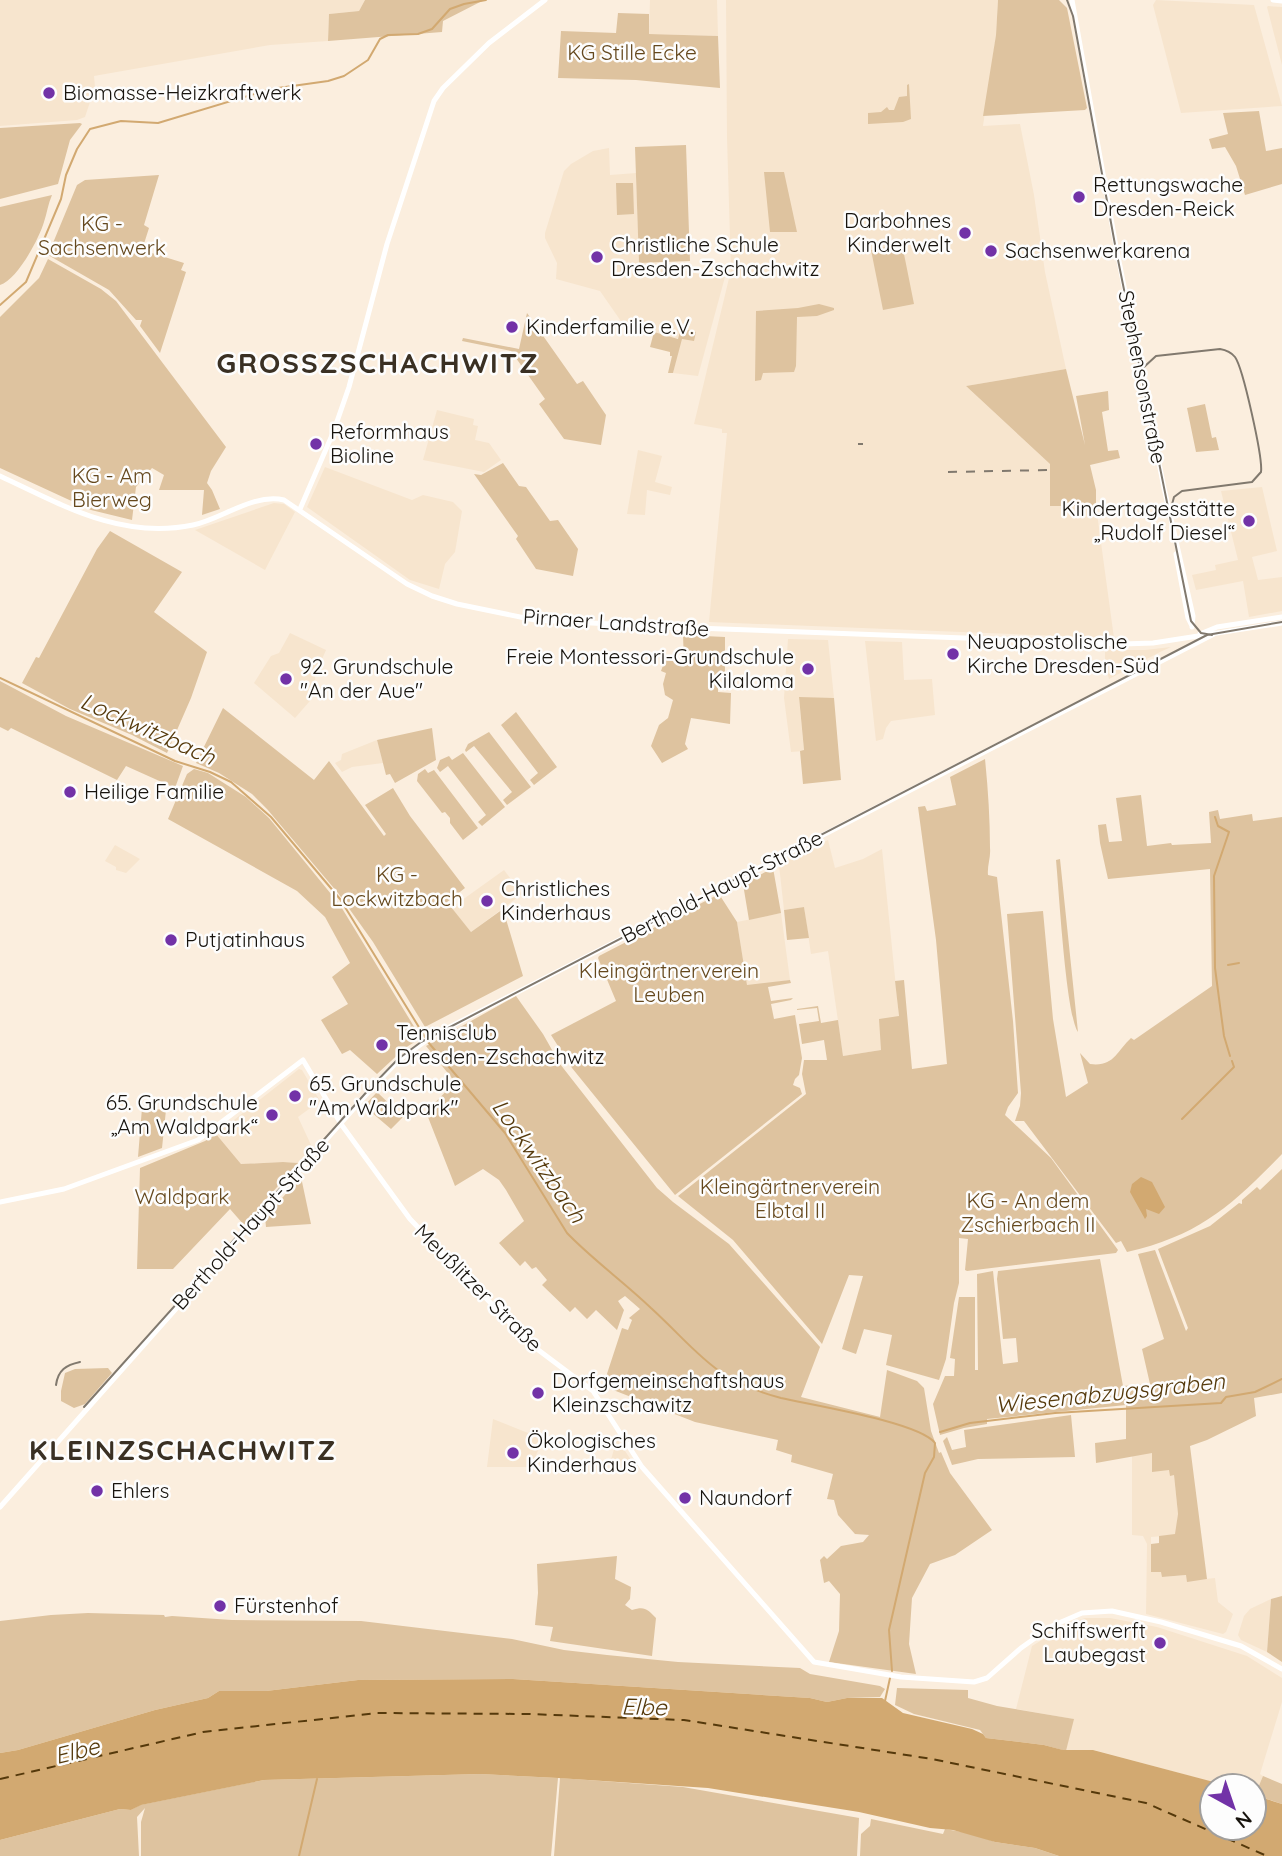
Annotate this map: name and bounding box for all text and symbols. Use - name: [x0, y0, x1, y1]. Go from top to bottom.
- park label: KG Stille Ecke: [567, 39, 697, 65]
- place label: Biomasse-Heizkraftwerk: [63, 79, 301, 105]
- marker: Biomasse-Heizkraftwerk: [41, 85, 57, 101]
- place label: Rettungswache Dresden-Reick: [1093, 171, 1243, 221]
- marker: Rettungswache Dresden-Reick: [1071, 189, 1087, 205]
- place label: Darbohnes Kinderwelt: [844, 207, 951, 257]
- park label: KG - Sachsenwerk: [38, 210, 166, 260]
- marker: Darbohnes Kinderwelt: [957, 225, 973, 241]
- place label: Christliche Schule Dresden-Zschachwitz: [611, 231, 820, 281]
- place label: Sachsenwerkarena: [1005, 237, 1190, 263]
- marker: Sachsenwerkarena: [983, 243, 999, 259]
- marker: Christliche Schule Dresden-Zschachwitz: [589, 249, 605, 265]
- street label: Stephensonstraße: [1113, 288, 1173, 466]
- place label: Kinderfamilie e.V.: [526, 313, 694, 339]
- marker: Kinderfamilie e.V.: [504, 319, 520, 335]
- district label: GROSSZSCHACHWITZ: [217, 345, 539, 380]
- place label: Reformhaus Bioline: [330, 418, 449, 468]
- marker: Reformhaus Bioline: [308, 436, 324, 452]
- park label: KG - Am Bierweg: [72, 462, 152, 512]
- place label: Kindertagesstätte „Rudolf Diesel“: [1062, 495, 1235, 545]
- marker: Kindertagesstätte „Rudolf Diesel“: [1241, 513, 1257, 529]
- street label: Pirnaer Landstraße: [522, 603, 710, 641]
- place label: Neuapostolische Kirche Dresden-Süd: [967, 628, 1160, 678]
- place label: Freie Montessori-Grundschule Kilaloma: [506, 643, 794, 693]
- marker: Neuapostolische Kirche Dresden-Süd: [945, 646, 961, 662]
- place label: 92. Grundschule "An der Aue": [300, 653, 453, 703]
- marker: Freie Montessori-Grundschule Kilaloma: [800, 661, 816, 677]
- marker: 92. Grundschule "An der Aue": [278, 671, 294, 687]
- water label: Lockwitzbach: [76, 686, 221, 772]
- place label: Heilige Familie: [84, 778, 224, 804]
- marker: Heilige Familie: [62, 784, 78, 800]
- street label: Berthold-Haupt-Straße: [616, 824, 827, 948]
- park label: KG - Lockwitzbach: [331, 861, 463, 911]
- place label: Christliches Kinderhaus: [501, 875, 611, 925]
- marker: Christliches Kinderhaus: [479, 893, 495, 909]
- place label: Putjatinhaus: [185, 926, 305, 952]
- marker: Putjatinhaus: [163, 932, 179, 948]
- park label: Kleingärtnerverein Leuben: [579, 957, 759, 1007]
- place label: Tennisclub Dresden-Zschachwitz: [396, 1019, 605, 1069]
- marker: Tennisclub Dresden-Zschachwitz: [374, 1037, 390, 1053]
- place label: 65. Grundschule "Am Waldpark": [309, 1070, 461, 1120]
- marker: 65. Grundschule "Am Waldpark": [287, 1088, 303, 1104]
- place label: 65. Grundschule „Am Waldpark“: [106, 1089, 258, 1139]
- water label: Lockwitzbach: [486, 1093, 593, 1229]
- marker: 65. Grundschule „Am Waldpark“: [264, 1107, 280, 1123]
- street label: Berthold-Haupt-Straße: [166, 1132, 334, 1315]
- park label: Kleingärtnerverein Elbtal II: [700, 1173, 880, 1223]
- park label: Waldpark: [135, 1183, 229, 1209]
- park label: KG - An dem Zschierbach II: [960, 1187, 1096, 1237]
- street label: Meußlitzer Straße: [409, 1218, 548, 1357]
- water label: Wiesenabzugsgraben: [994, 1366, 1227, 1419]
- place label: Dorfgemeinschaftshaus Kleinzschawitz: [552, 1367, 784, 1417]
- marker: Dorfgemeinschaftshaus Kleinzschawitz: [530, 1385, 546, 1401]
- place label: Ökologisches Kinderhaus: [527, 1427, 656, 1477]
- district label: KLEINZSCHACHWITZ: [29, 1432, 337, 1467]
- marker: Ökologisches Kinderhaus: [505, 1445, 521, 1461]
- place label: Ehlers: [111, 1477, 169, 1503]
- marker: Ehlers: [89, 1483, 105, 1499]
- place label: Naundorf: [699, 1484, 792, 1510]
- marker: Naundorf: [677, 1490, 693, 1506]
- place label: Fürstenhof: [234, 1592, 339, 1618]
- marker: Fürstenhof: [212, 1598, 228, 1614]
- place label: Schiffswerft Laubegast: [1031, 1617, 1146, 1667]
- marker: Schiffswerft Laubegast: [1152, 1635, 1168, 1651]
- water label: Elbe: [621, 1692, 668, 1721]
- water label: Elbe: [51, 1731, 103, 1770]
- north arrow: [1198, 1772, 1268, 1842]
- text: N: [1231, 1806, 1257, 1834]

